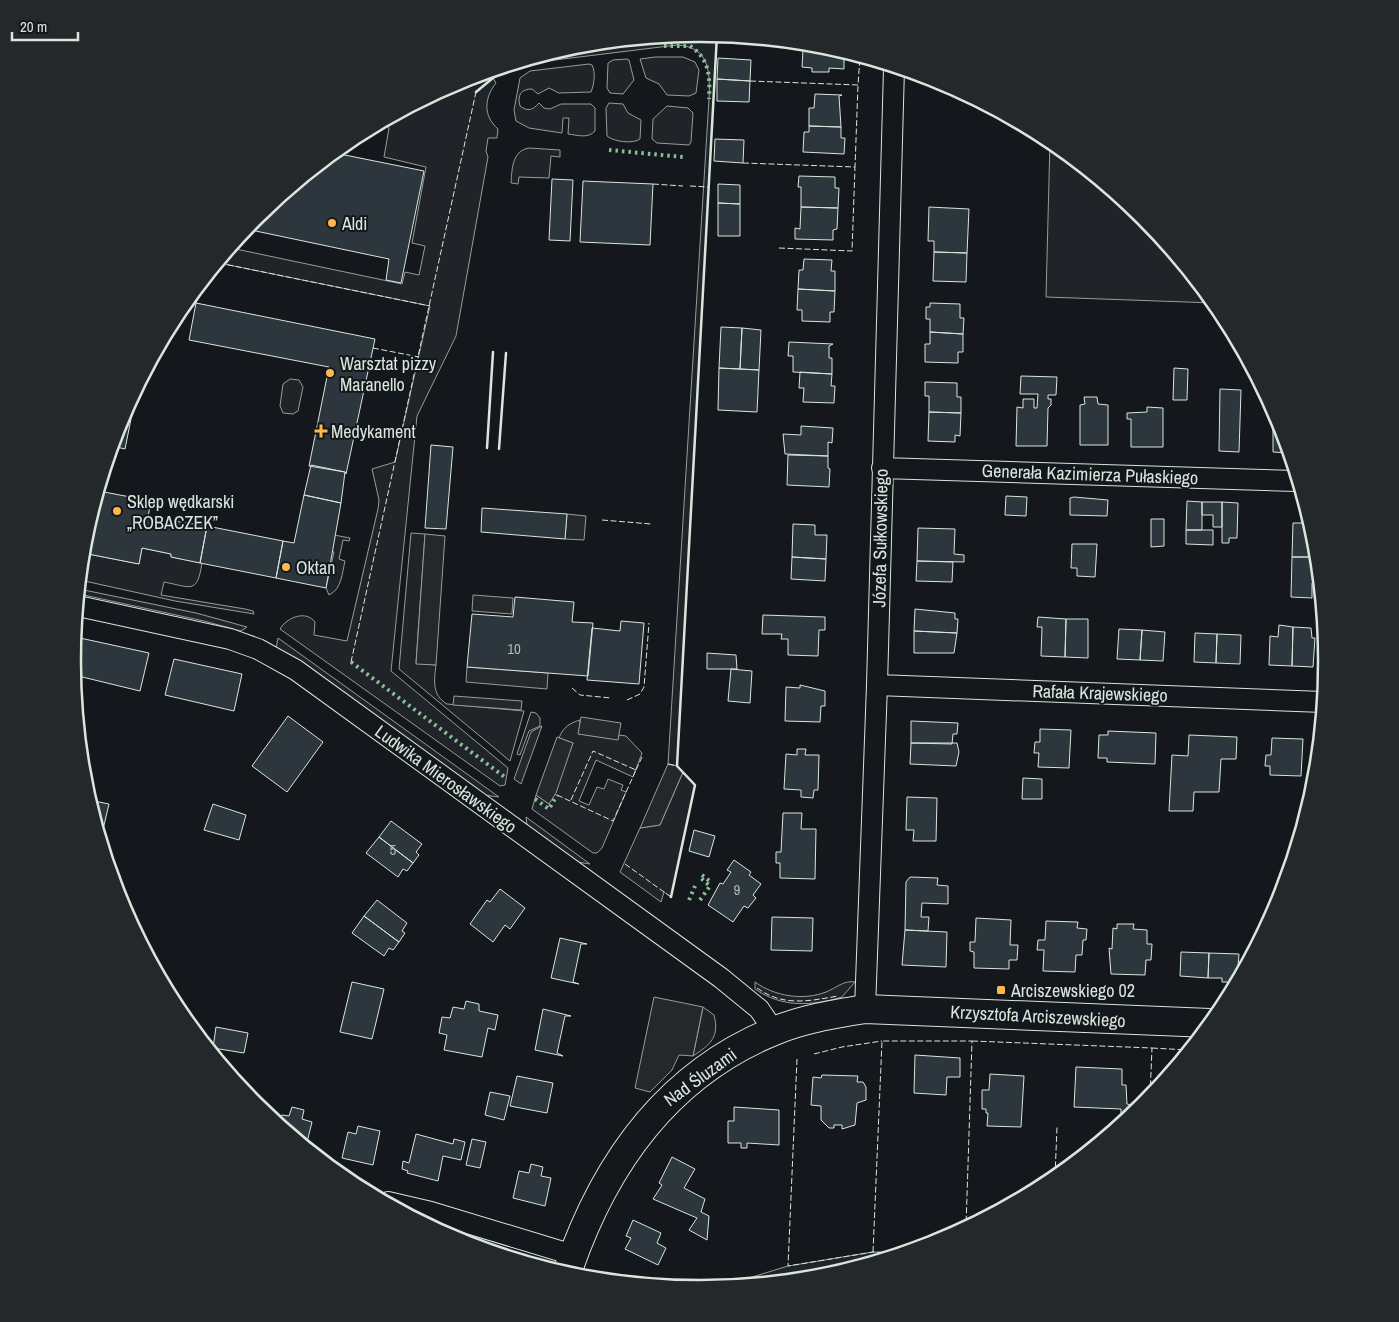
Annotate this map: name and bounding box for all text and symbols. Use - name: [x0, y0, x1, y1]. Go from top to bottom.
- scale bar: [12, 10, 79, 42]
- text: 20 m: [20, 16, 47, 37]
- place label: Aldi: [341, 211, 367, 236]
- marker: Aldi: [326, 217, 338, 229]
- place label: Warsztat pizzy Maranello: [340, 351, 437, 397]
- marker: Warsztat pizzy Maranello: [324, 367, 336, 379]
- place label: Medykament: [331, 419, 416, 444]
- marker: Medykament: [315, 425, 327, 437]
- street label: Generała Kazimierza Pułaskiego: [981, 458, 1199, 490]
- street label: Józefa Sułkowskiego: [866, 468, 894, 608]
- place label: Sklep wędkarski „ROBACZEK”: [127, 489, 234, 535]
- marker: Sklep wędkarski „ROBACZEK”: [111, 505, 123, 517]
- place label: Oktan: [296, 555, 335, 580]
- marker: Oktan: [280, 561, 292, 573]
- house number: 10: [507, 638, 521, 659]
- street label: Rafała Krajewskiego: [1032, 678, 1168, 708]
- street label: Ludwika Mierosławskiego: [370, 719, 522, 839]
- house number: 5: [390, 839, 397, 860]
- house number: 9: [734, 879, 741, 900]
- place label: Arciszewskiego 02: [1010, 978, 1135, 1003]
- marker: Arciszewskiego 02: [995, 984, 1007, 996]
- street label: Krzysztofa Arciszewskiego: [950, 999, 1126, 1033]
- street label: Nad Śluzami: [658, 1042, 742, 1112]

